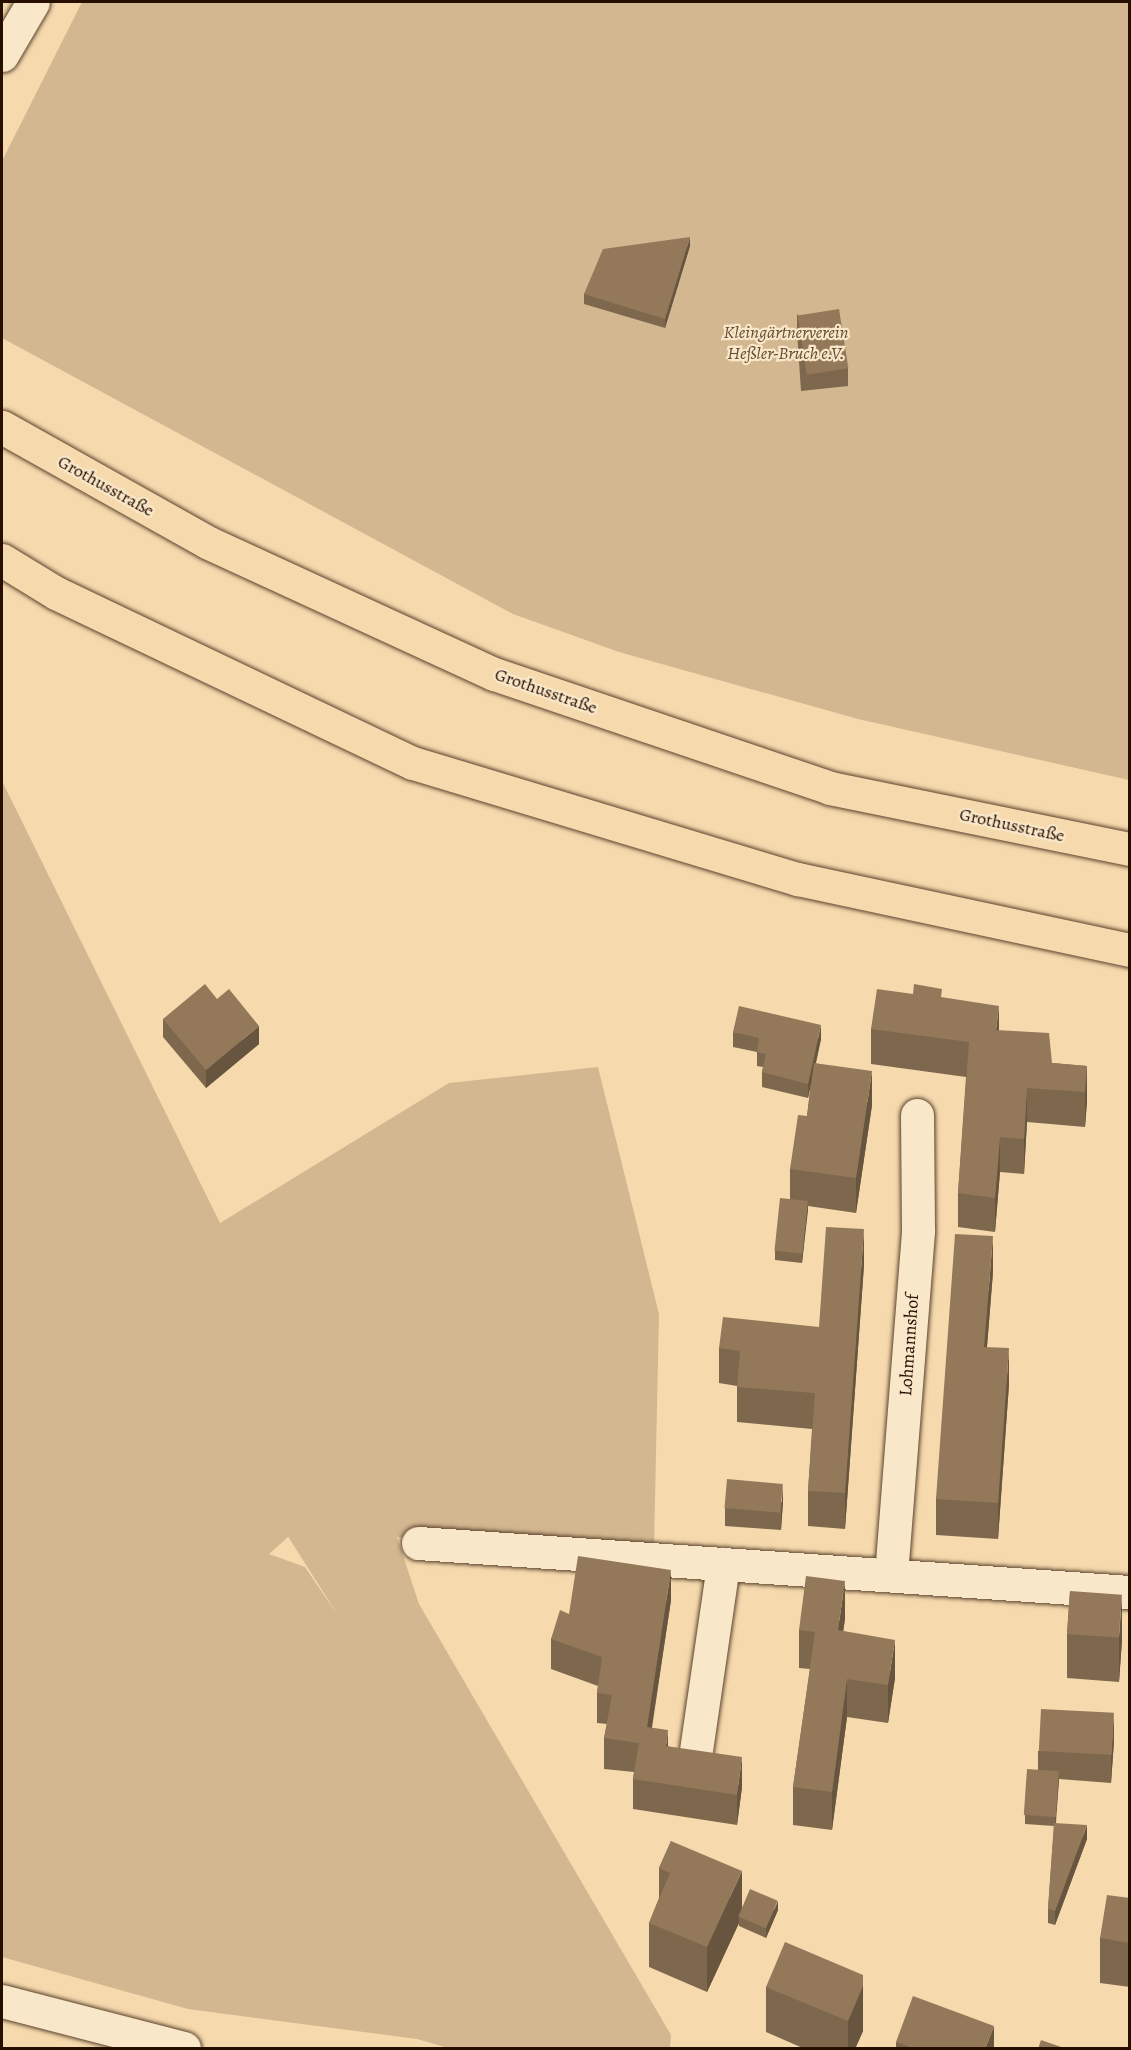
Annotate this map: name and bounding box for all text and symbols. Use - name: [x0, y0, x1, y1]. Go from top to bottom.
- park label: Kleingärtnerverein Heßler-Bruch e.V.: [724, 322, 848, 364]
- street label: Grothusstraße: [54, 451, 158, 521]
- street label: Grothusstraße: [492, 663, 600, 719]
- street label: Grothusstraße: [958, 803, 1066, 847]
- street label: Lohmannshof: [895, 1293, 923, 1397]

